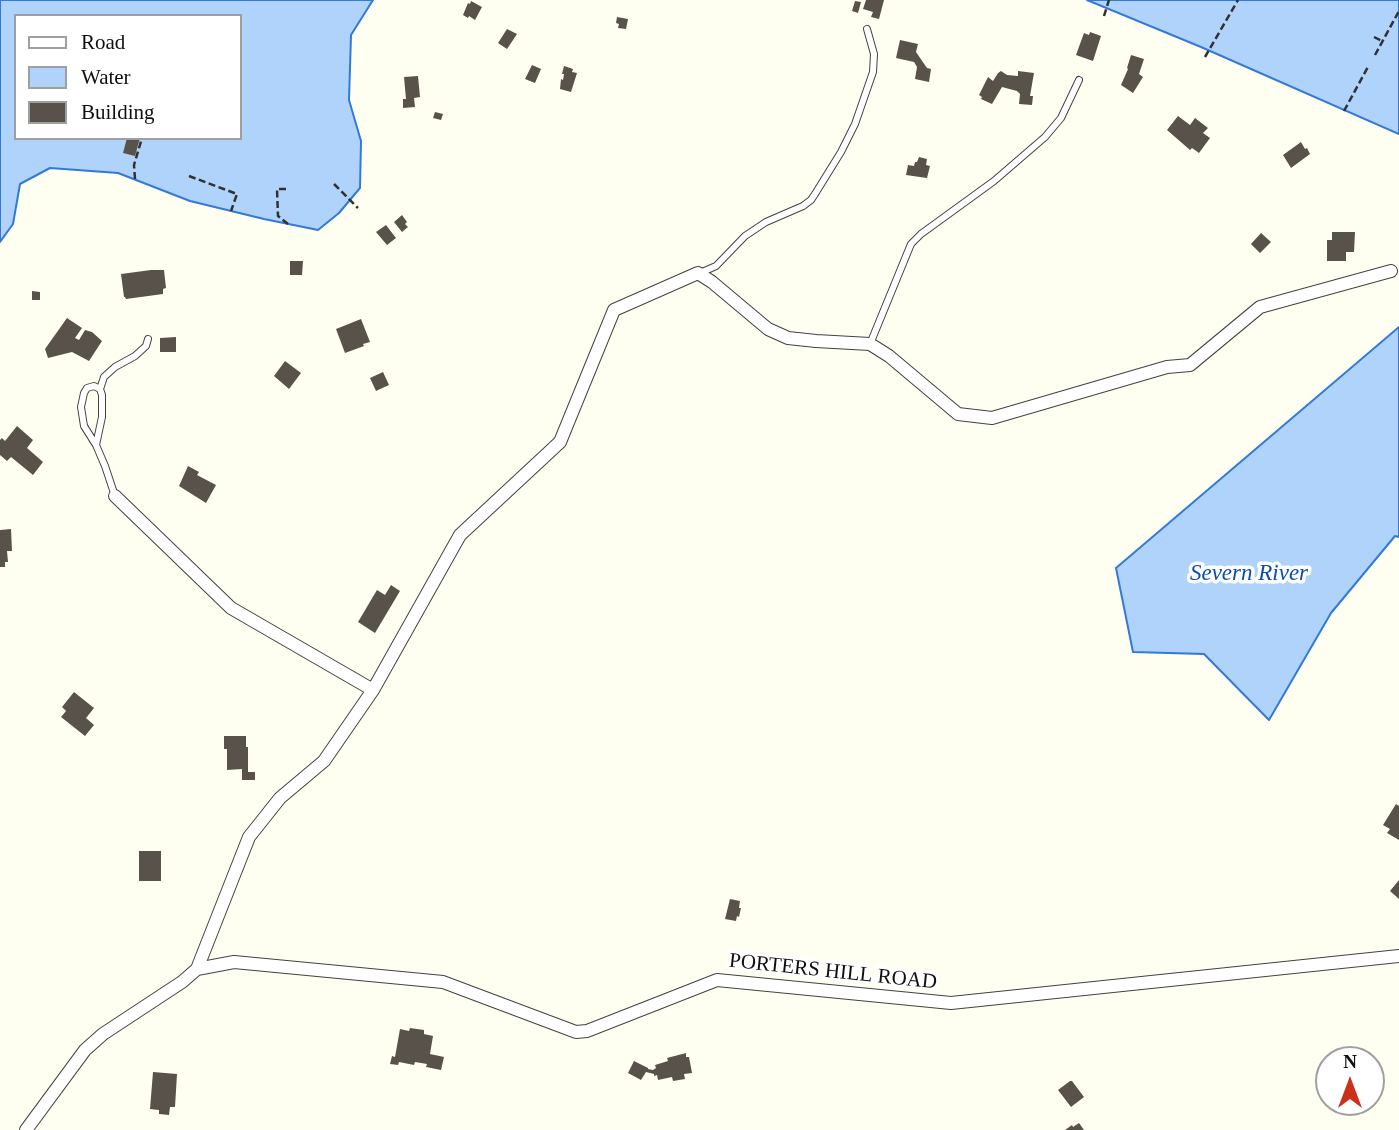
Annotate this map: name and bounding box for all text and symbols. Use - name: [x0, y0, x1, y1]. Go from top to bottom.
- legend: [14, 14, 242, 140]
- text: Road: [81, 30, 125, 54]
- text: Water: [81, 65, 131, 89]
- text: Building: [81, 100, 155, 124]
- water label: Severn River: [1190, 560, 1308, 588]
- street label: PORTERS HILL ROAD: [728, 949, 938, 995]
- north arrow: [1315, 1046, 1385, 1116]
- text: N: [1343, 1051, 1357, 1072]

